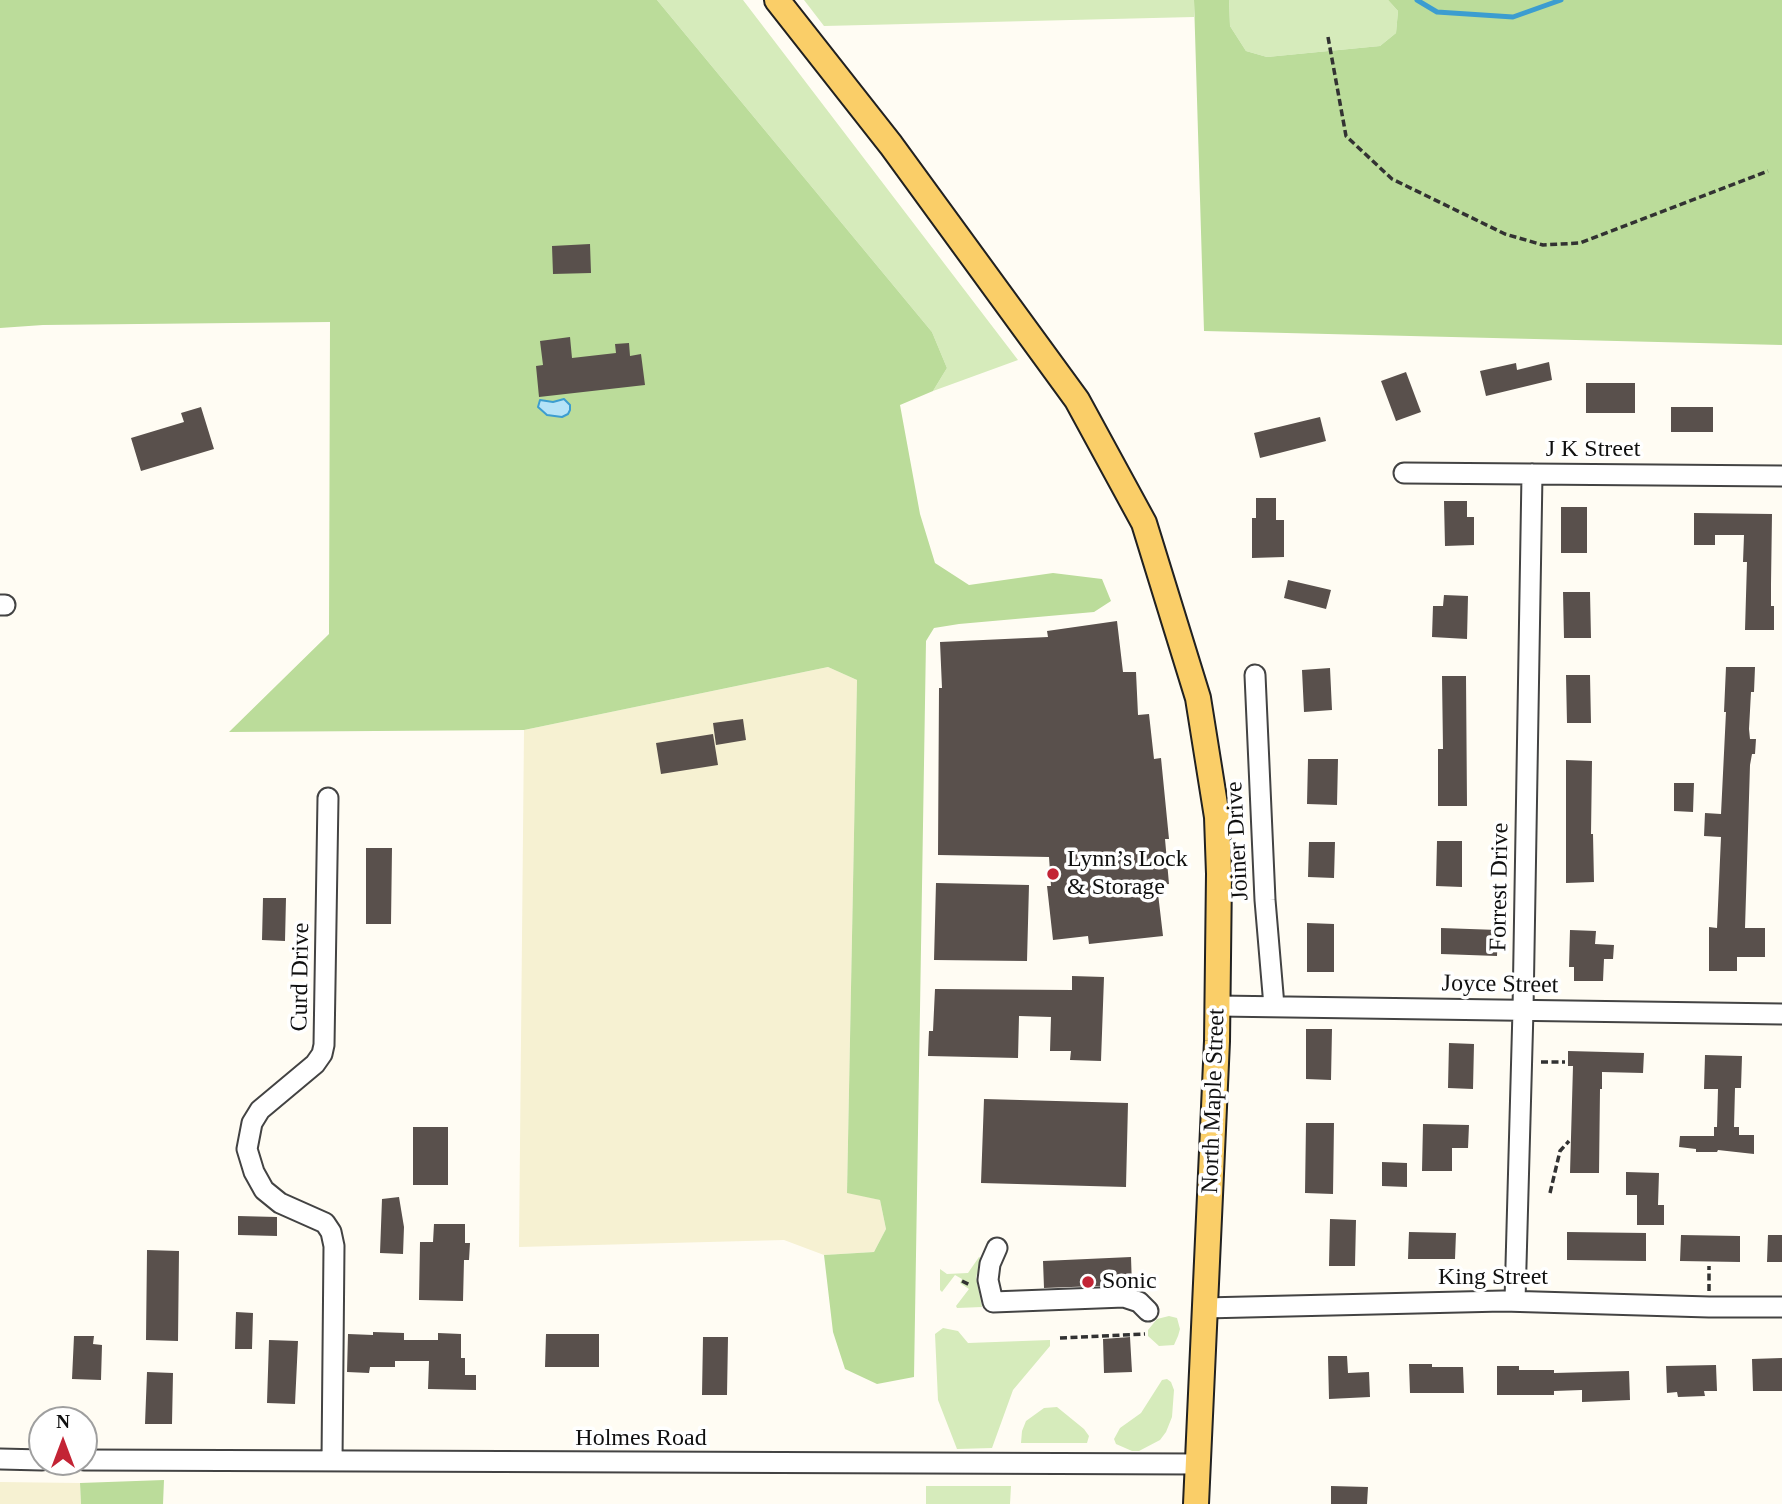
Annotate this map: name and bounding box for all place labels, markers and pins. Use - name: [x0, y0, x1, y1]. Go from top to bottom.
- place label: Lynn’s Lock & Storage: [1067, 846, 1188, 902]
- marker: Lynn’s Lock & Storage: [1045, 866, 1061, 882]
- place label: Sonic: [1102, 1268, 1157, 1296]
- marker: Sonic: [1080, 1274, 1096, 1290]

